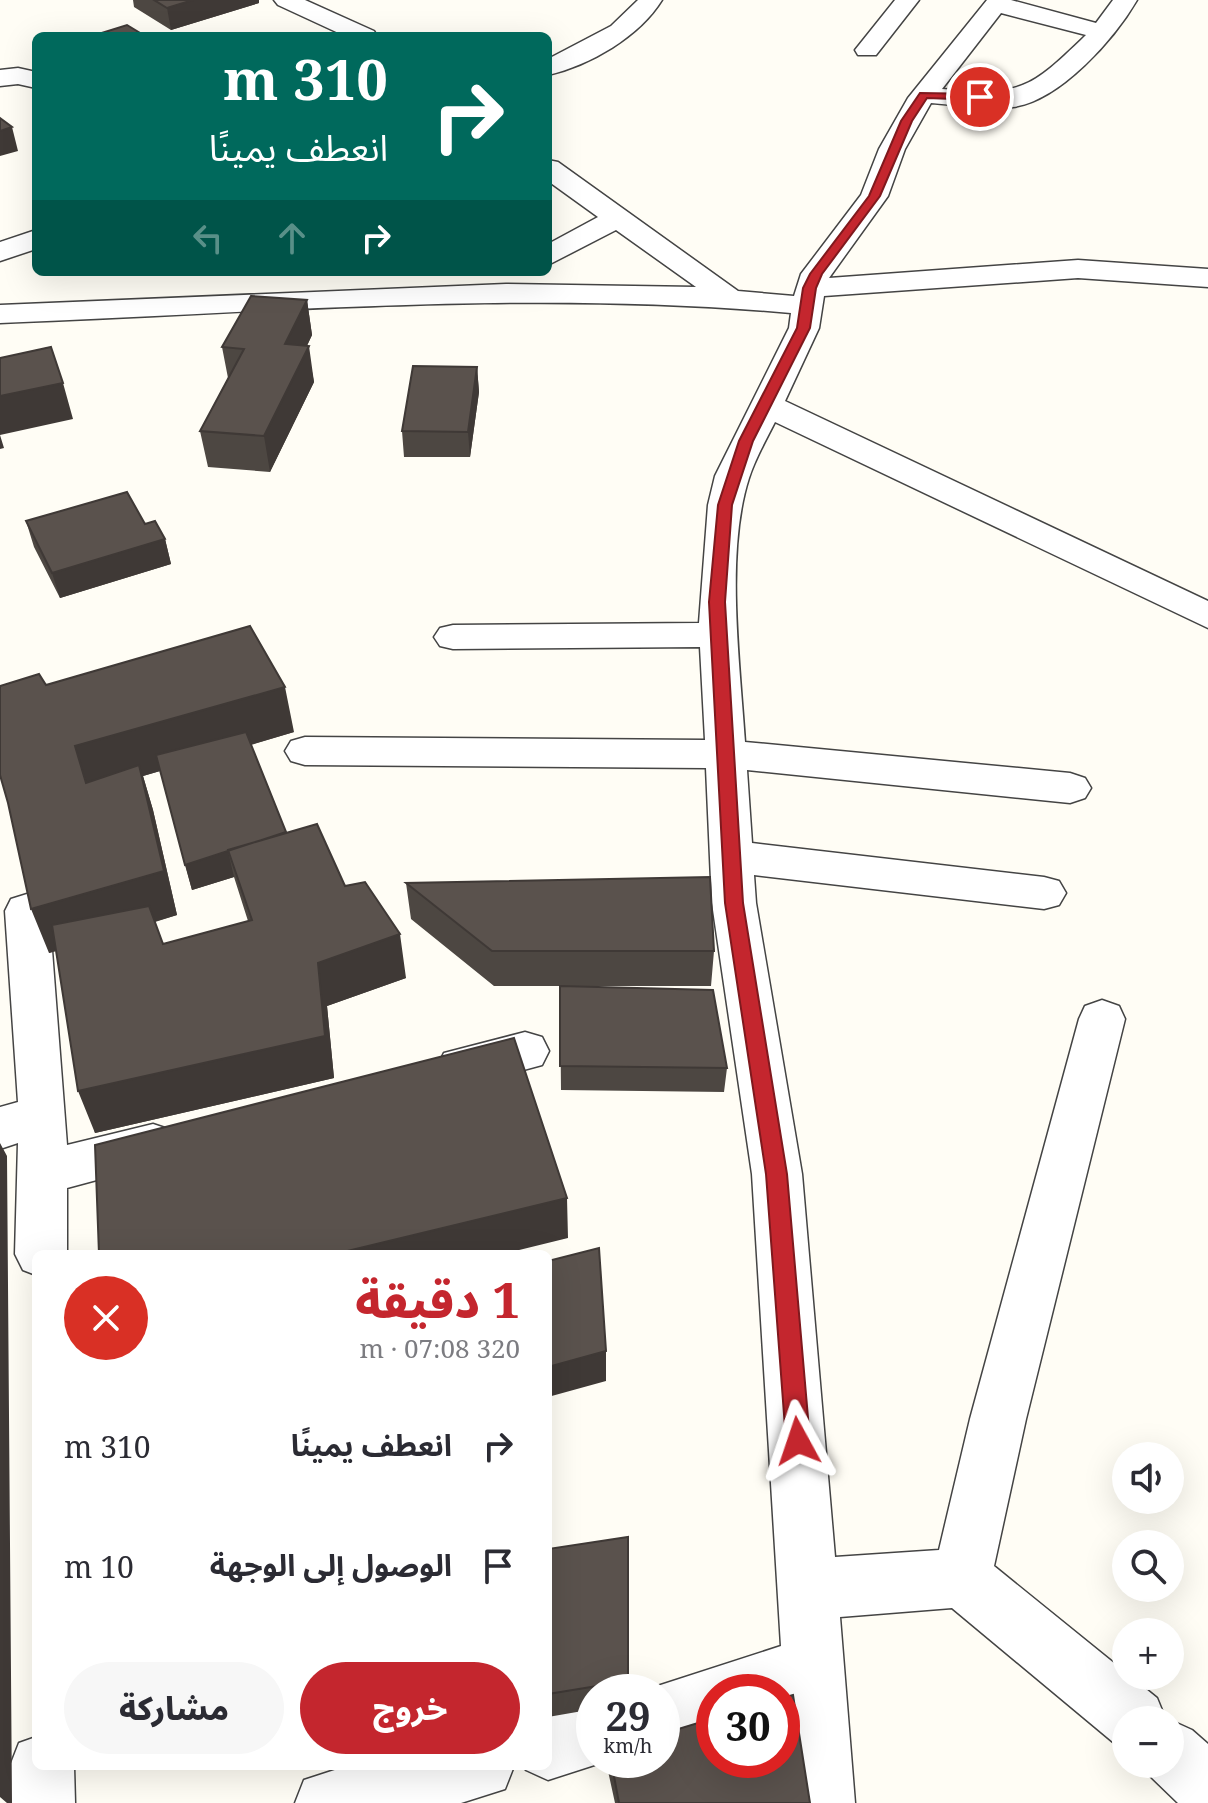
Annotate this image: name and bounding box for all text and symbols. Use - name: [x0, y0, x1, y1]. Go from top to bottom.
- text: 310 m: [223, 40, 388, 116]
- pin: [946, 63, 1014, 131]
- icon: right: [416, 64, 520, 168]
- icon: arrive: [958, 75, 1002, 119]
- text: انعطف يمينًا: [209, 123, 388, 172]
- icon: left: [186, 216, 230, 260]
- icon: ahead: [270, 216, 314, 260]
- icon: right: [354, 216, 398, 260]
- text: 1 دقيقة: [355, 1267, 520, 1332]
- button: close: [64, 1276, 148, 1360]
- text: 320 m · 07:08: [359, 1330, 520, 1366]
- position arrow: [756, 1399, 840, 1483]
- text: انعطف يمينًا: [291, 1424, 452, 1465]
- icon: right: [476, 1424, 520, 1468]
- text: 310 m: [64, 1426, 150, 1467]
- map controls: [1112, 1442, 1184, 1778]
- button: sound: [1112, 1442, 1184, 1514]
- button: search: [1112, 1530, 1184, 1602]
- text: الوصول إلى الوجهة: [210, 1544, 452, 1585]
- icon: arrive: [476, 1544, 520, 1588]
- text: 10 m: [64, 1546, 134, 1587]
- button: +: [1112, 1618, 1184, 1690]
- button: مشاركة: [64, 1662, 284, 1754]
- button: خروج: [300, 1662, 520, 1754]
- speed limit sign: 30: [696, 1674, 800, 1778]
- text: 29: [605, 1688, 651, 1743]
- button: −: [1112, 1706, 1184, 1778]
- text: km/h: [603, 1732, 653, 1759]

